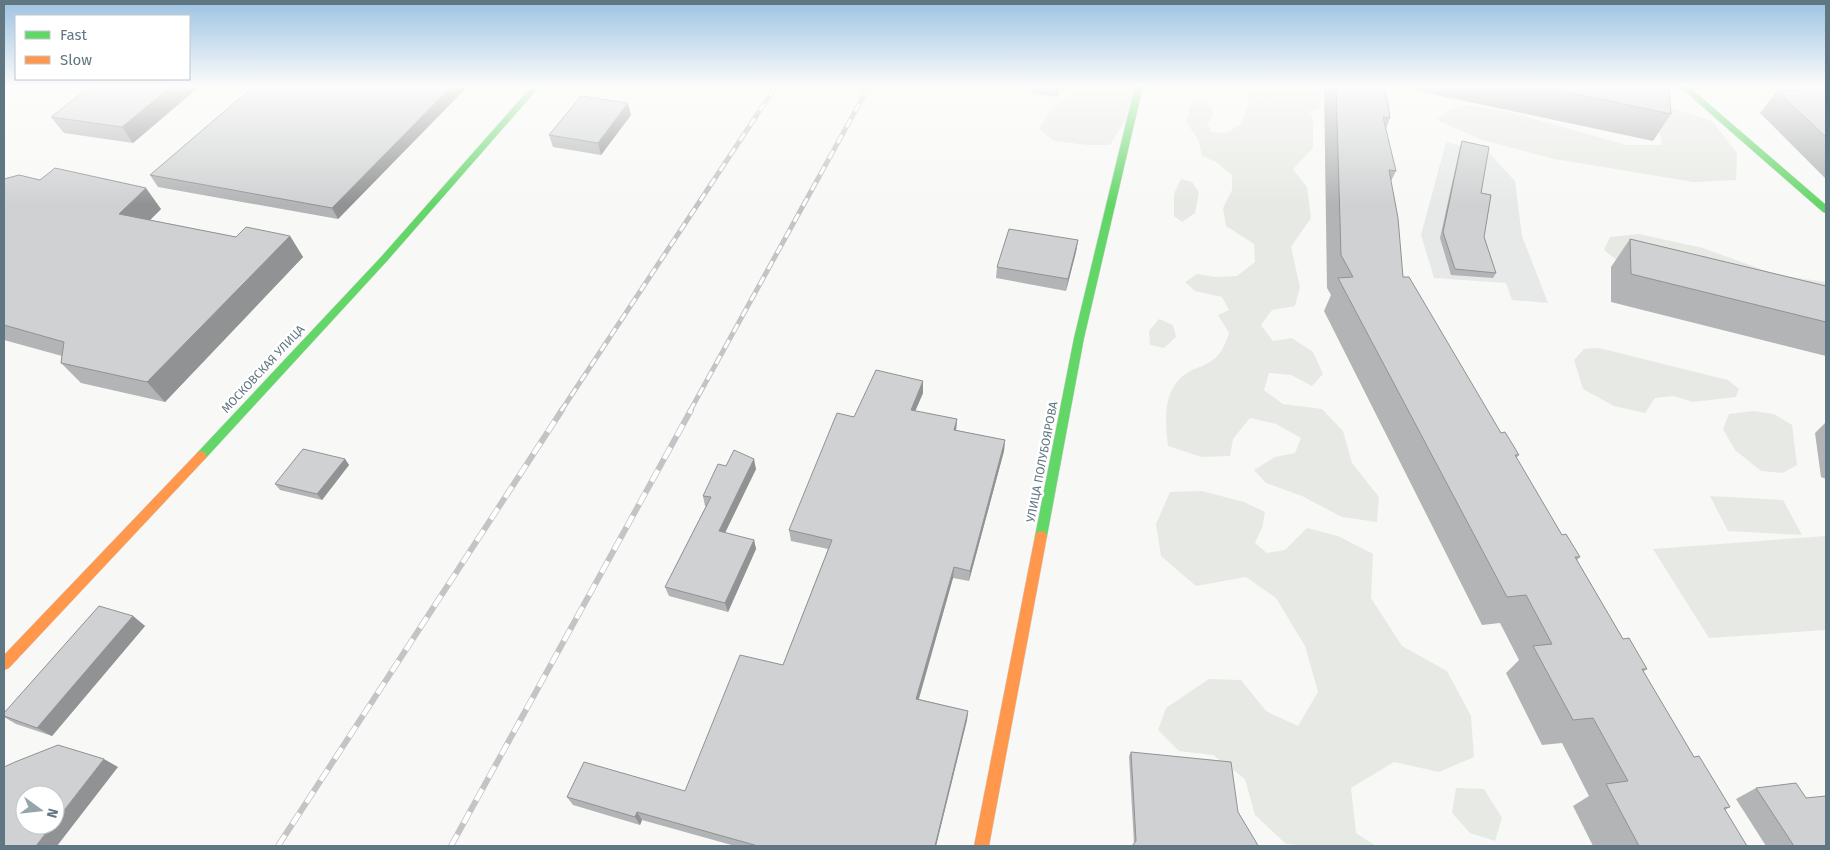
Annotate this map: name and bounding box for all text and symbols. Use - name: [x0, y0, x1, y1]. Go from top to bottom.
- legend: [15, 15, 190, 80]
- text: Fast: [60, 26, 87, 44]
- text: Slow: [60, 51, 92, 69]
- street label: МОСКОВСКАЯ УЛИЦА: [219, 322, 307, 416]
- street label: УЛИЦА ПОЛУБОЯРОВА: [1023, 400, 1061, 524]
- north arrow: [15, 785, 65, 835]
- text: N: [43, 807, 61, 820]

